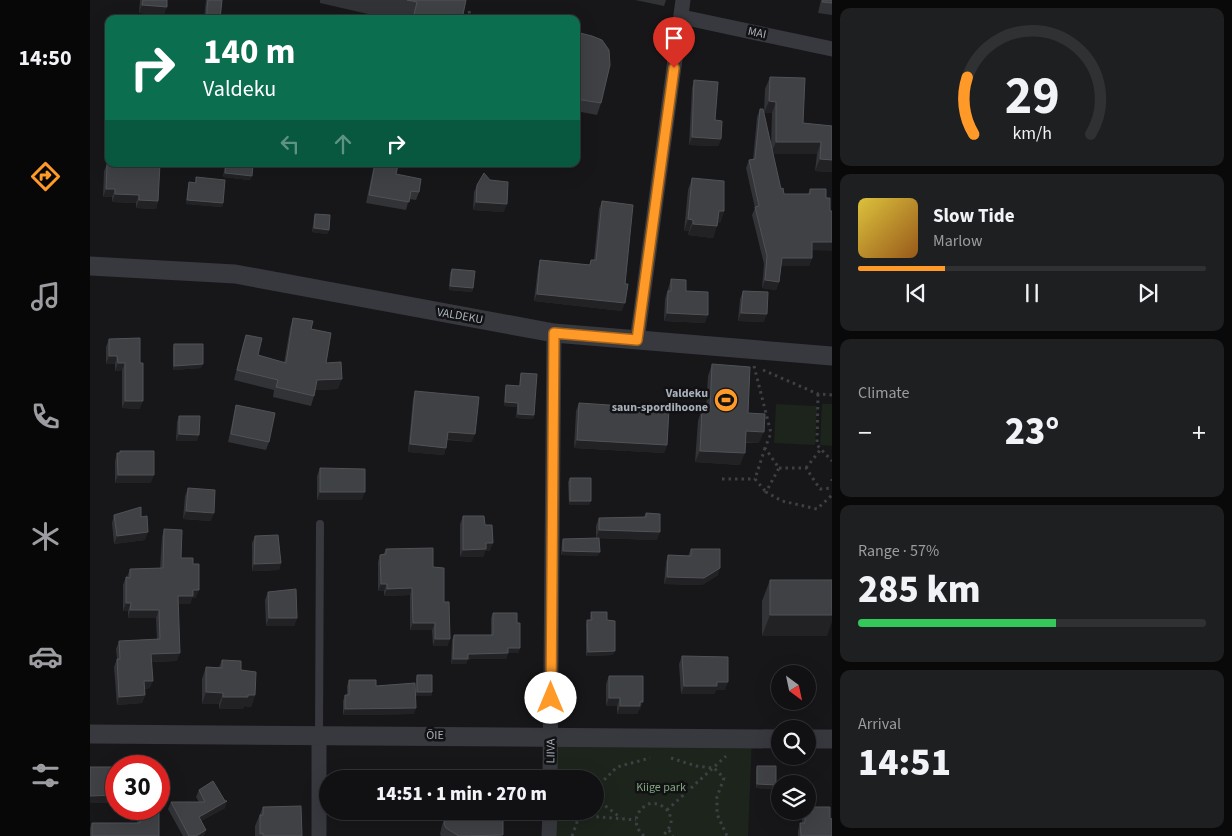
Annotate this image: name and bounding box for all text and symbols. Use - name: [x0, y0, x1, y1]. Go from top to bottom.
- pin: [653, 17, 695, 68]
- street label: MAI: [746, 23, 768, 43]
- icon: arrive: [660, 24, 688, 52]
- text: 140 m: [203, 27, 295, 77]
- icon: right: [120, 35, 185, 100]
- text: 14:50: [18, 42, 72, 74]
- text: 29: [1005, 60, 1059, 134]
- text: Valdeku: [203, 73, 276, 105]
- text: km/h: [1012, 121, 1052, 146]
- icon: left: [276, 130, 304, 158]
- icon: ahead: [329, 130, 357, 158]
- icon: right: [382, 130, 410, 158]
- icon: directions: [28, 159, 63, 194]
- text: Slow Tide: [933, 203, 1014, 230]
- text: Marlow: [933, 230, 982, 252]
- icon: music: [28, 279, 63, 314]
- icon: previous: [902, 279, 930, 307]
- icon: pause: [1018, 279, 1046, 307]
- icon: next: [1134, 279, 1162, 307]
- street label: VALDEKU: [436, 304, 484, 328]
- text: Climate: [858, 382, 909, 404]
- place label: Valdeku saun-spordihoone: [612, 385, 708, 416]
- sports icon: Valdeku saun-spordihoone: [713, 387, 739, 413]
- icon: phone: [28, 399, 63, 434]
- text: 23°: [1005, 405, 1059, 459]
- text: −: [858, 413, 872, 453]
- text: +: [1192, 413, 1206, 453]
- icon: climate: [28, 519, 63, 554]
- text: Range · 57%: [858, 540, 939, 562]
- text: 285 km: [858, 563, 980, 617]
- icon: car: [28, 639, 63, 674]
- north arrow: [771, 665, 816, 710]
- map controls: [771, 665, 816, 820]
- position arrow: [524, 671, 576, 723]
- text: Arrival: [858, 713, 901, 735]
- button: search: [771, 720, 816, 765]
- street label: ÕIE: [426, 727, 444, 744]
- text: 14:51: [858, 736, 951, 790]
- street label: LIIVA: [542, 738, 560, 763]
- speed limit sign: 30: [105, 755, 170, 820]
- icon: filters: [28, 758, 63, 793]
- button: layers: [771, 775, 816, 820]
- park label: Kiige park: [636, 779, 686, 796]
- text: 14:51 · 1 min · 270 m: [376, 781, 547, 808]

